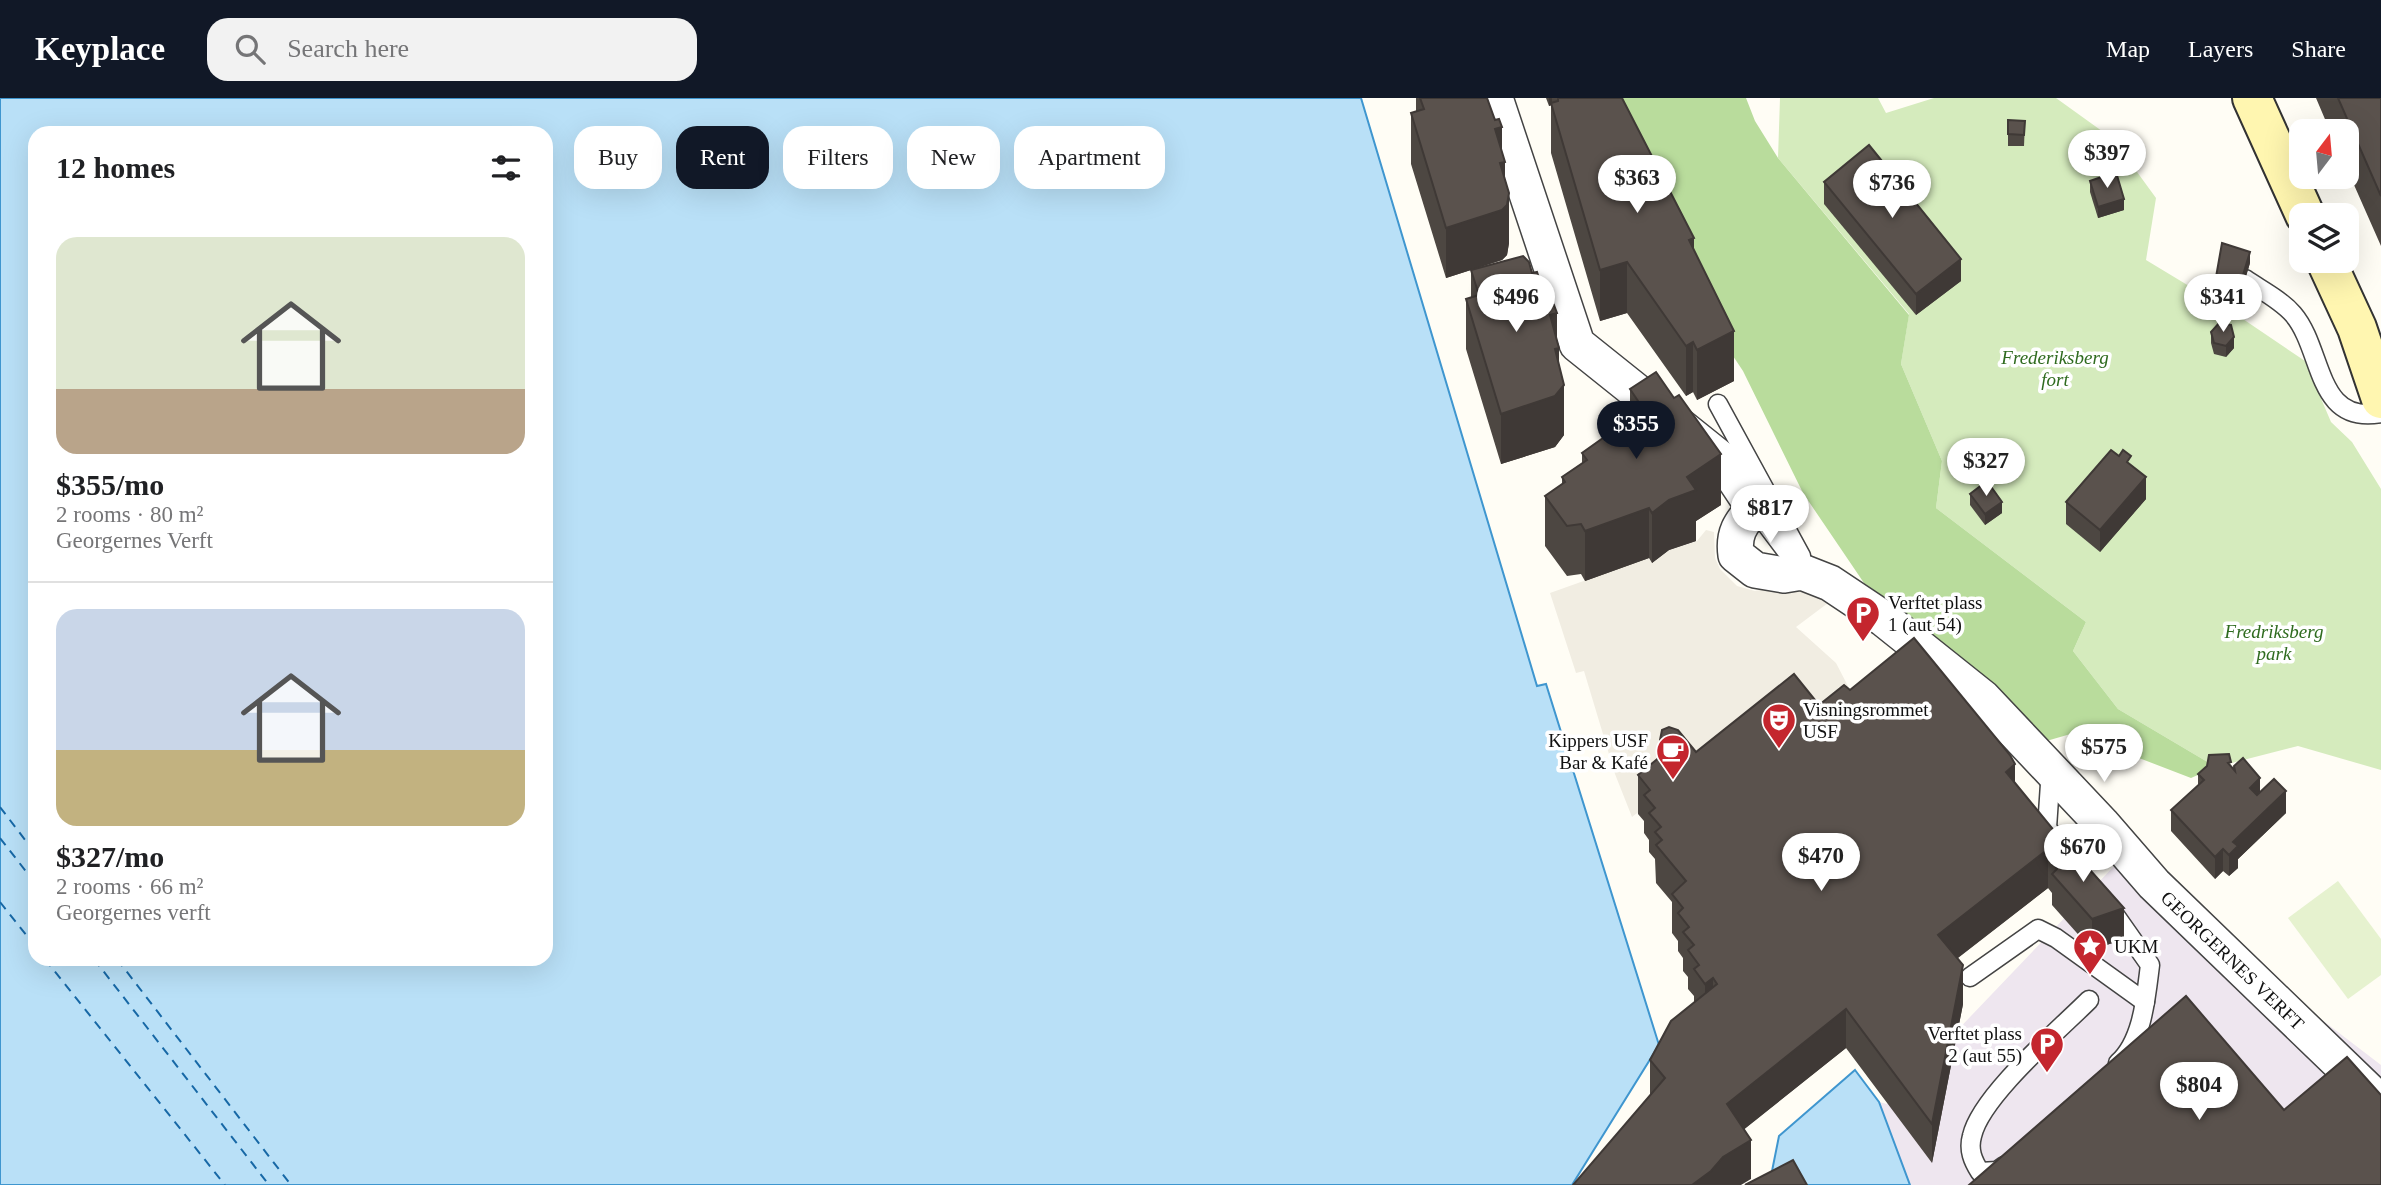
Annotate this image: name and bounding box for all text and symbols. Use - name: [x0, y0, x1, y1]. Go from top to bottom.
- search box: [207, 18, 697, 81]
- icon: search: [231, 30, 269, 68]
- text: Keyplace: [35, 31, 165, 67]
- text: Search here: [287, 34, 409, 63]
- text: Map: [2106, 36, 2150, 62]
- text: Layers: [2188, 36, 2253, 62]
- text: Share: [2291, 36, 2346, 62]
- north arrow: [2289, 119, 2359, 189]
- map controls: [2289, 119, 2359, 273]
- chip: Buy: [574, 126, 662, 189]
- chip: Rent: [676, 126, 769, 189]
- chip: Filters: [783, 126, 893, 189]
- chip: New: [907, 126, 1000, 189]
- chip: Apartment: [1014, 126, 1165, 189]
- pin: $397: [2066, 130, 2148, 190]
- text: $397: [2084, 140, 2130, 165]
- icon: filters: [487, 149, 525, 187]
- text: 12 homes: [56, 151, 175, 184]
- pin: $363: [1596, 156, 1678, 215]
- pin: $736: [1851, 160, 1933, 220]
- text: $363: [1614, 165, 1660, 190]
- text: $736: [1869, 170, 1915, 195]
- button: layers: [2289, 203, 2359, 273]
- pin: $496: [1475, 274, 1557, 334]
- pin: $341: [2182, 274, 2264, 334]
- icon: home: [228, 283, 354, 409]
- text: $496: [1493, 284, 1539, 309]
- text: $341: [2200, 284, 2246, 309]
- park label: Frederiksberg fort: [2000, 347, 2109, 390]
- pin: $355: [1595, 402, 1677, 461]
- text: $355: [1613, 411, 1659, 436]
- pin: $327: [1945, 438, 2027, 498]
- text: $327: [1963, 448, 2009, 473]
- text: $355/mo: [56, 468, 164, 501]
- pin: $817: [1729, 486, 1811, 545]
- text: $817: [1747, 495, 1793, 520]
- text: 2 rooms · 80 m²: [56, 502, 203, 527]
- text: Georgernes Verft: [56, 528, 213, 553]
- place label: Verftet plass 1 (aut 54): [1888, 592, 1982, 636]
- parking icon: Verftet plass 1 (aut 54): [1844, 594, 1882, 643]
- park label: Fredriksberg park: [2224, 621, 2323, 664]
- icon: home: [228, 655, 354, 781]
- place label: Visningsrommet USF: [1803, 699, 1929, 742]
- theatre icon: Visningsrommet USF: [1760, 701, 1798, 750]
- pin: $575: [2063, 724, 2145, 784]
- place label: Kippers USF Bar & Kafé: [1548, 730, 1648, 773]
- cafe icon: Kippers USF Bar & Kafé: [1654, 732, 1692, 781]
- text: $575: [2081, 734, 2127, 759]
- pin: $670: [2042, 824, 2124, 884]
- pin: $470: [1780, 834, 1862, 893]
- text: $670: [2060, 834, 2106, 859]
- text: $327/mo: [56, 840, 164, 873]
- text: $470: [1798, 843, 1844, 868]
- text: 2 rooms · 66 m²: [56, 874, 203, 899]
- street label: GEORGERNES VERFT: [2157, 886, 2309, 1034]
- text: Georgernes verft: [56, 900, 211, 925]
- place icon: UKM: [2071, 927, 2109, 976]
- place label: UKM: [2114, 936, 2158, 957]
- place label: Verftet plass 2 (aut 55): [1928, 1023, 2022, 1067]
- parking icon: Verftet plass 2 (aut 55): [2028, 1025, 2066, 1074]
- pin: $804: [2158, 1062, 2240, 1122]
- text: $804: [2176, 1072, 2222, 1097]

